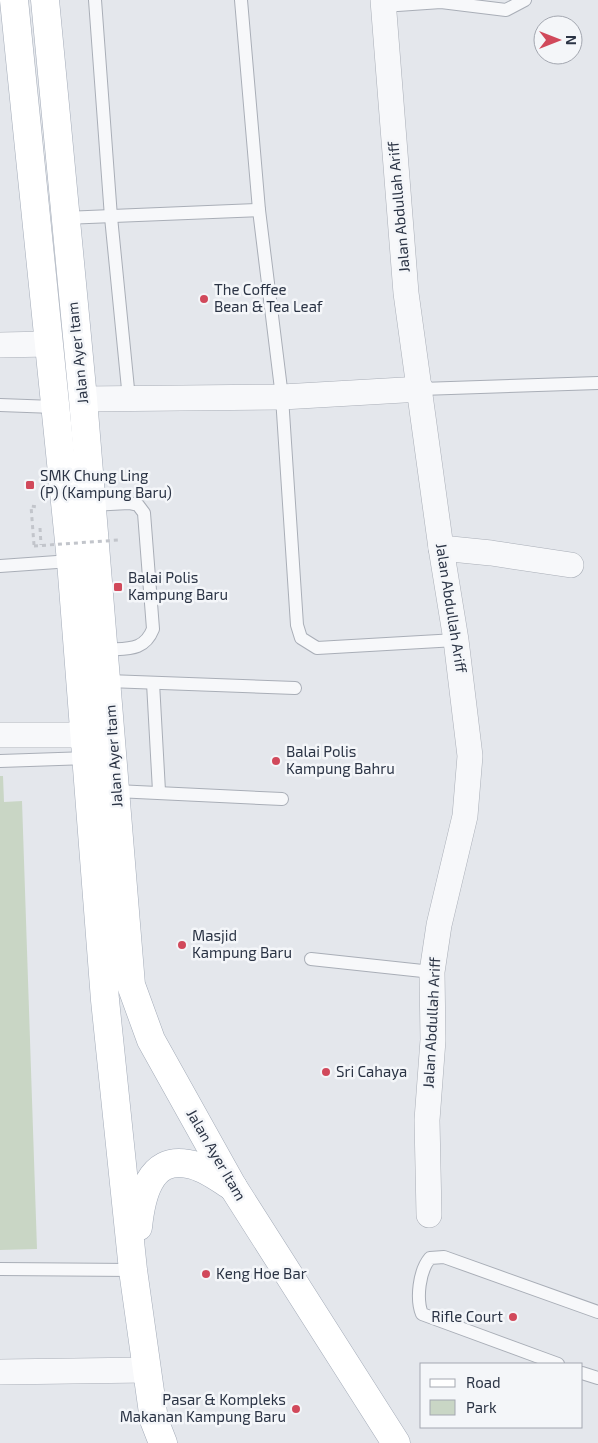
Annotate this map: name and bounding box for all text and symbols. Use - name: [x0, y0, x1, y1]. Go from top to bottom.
- north arrow: [533, 15, 583, 65]
- text: N: [563, 35, 580, 45]
- street label: Jalan Abdullah Ariff: [383, 141, 413, 273]
- place label: The Coffee Bean & Tea Leaf: [214, 280, 323, 315]
- marker: The Coffee Bean & Tea Leaf: [198, 293, 210, 305]
- street label: Jalan Ayer Itam: [63, 301, 91, 405]
- place label: SMK Chung Ling (P) (Kampung Baru): [40, 466, 172, 501]
- marker: SMK Chung Ling (P) (Kampung Baru): [24, 479, 36, 491]
- street label: Jalan Abdullah Ariff: [433, 542, 471, 674]
- place label: Balai Polis Kampung Baru: [128, 568, 228, 603]
- marker: Balai Polis Kampung Baru: [112, 581, 124, 593]
- street label: Jalan Ayer Itam: [100, 704, 126, 808]
- place label: Balai Polis Kampung Bahru: [286, 742, 395, 777]
- marker: Balai Polis Kampung Bahru: [270, 755, 282, 767]
- place label: Masjid Kampung Baru: [192, 926, 292, 961]
- marker: Masjid Kampung Baru: [176, 939, 188, 951]
- street label: Jalan Abdullah Ariff: [419, 957, 443, 1089]
- place label: Sri Cahaya: [336, 1062, 407, 1080]
- marker: Sri Cahaya: [320, 1066, 332, 1078]
- street label: Jalan Ayer Itam: [183, 1106, 250, 1203]
- place label: Keng Hoe Bar: [216, 1264, 307, 1282]
- marker: Keng Hoe Bar: [200, 1268, 212, 1280]
- place label: Rifle Court: [431, 1307, 503, 1325]
- marker: Rifle Court: [507, 1311, 519, 1323]
- legend: [420, 1363, 583, 1428]
- text: Road: [466, 1373, 501, 1391]
- place label: Pasar & Kompleks Makanan Kampung Baru: [120, 1390, 286, 1425]
- text: Park: [466, 1398, 497, 1416]
- marker: Pasar & Kompleks Makanan Kampung Baru: [290, 1403, 302, 1415]

